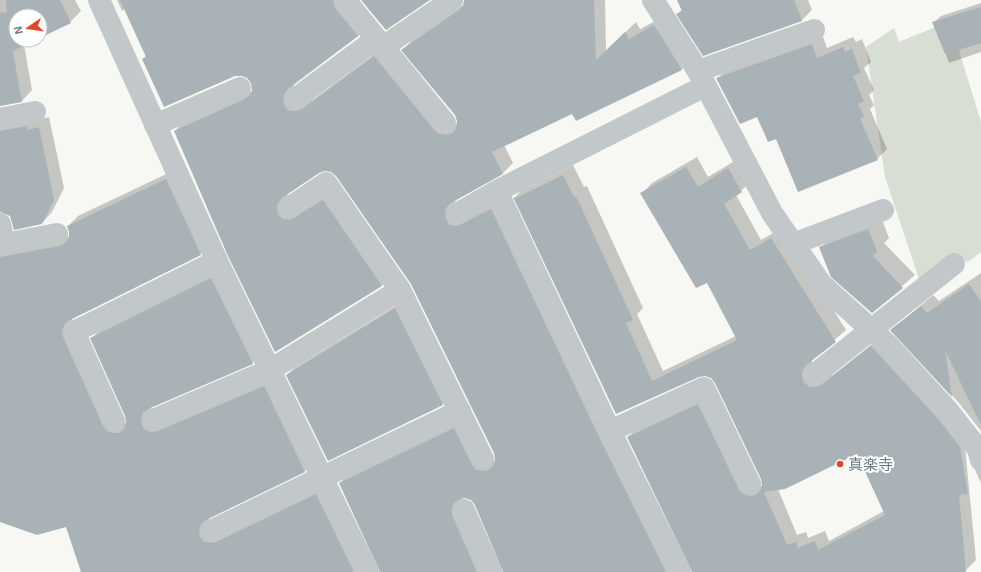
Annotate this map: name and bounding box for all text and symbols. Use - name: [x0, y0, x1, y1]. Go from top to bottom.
- north arrow: [8, 8, 48, 48]
- text: N: [11, 25, 25, 36]
- place label: 真楽寺: [848, 455, 893, 473]
- marker: 真楽寺: [835, 459, 845, 469]

